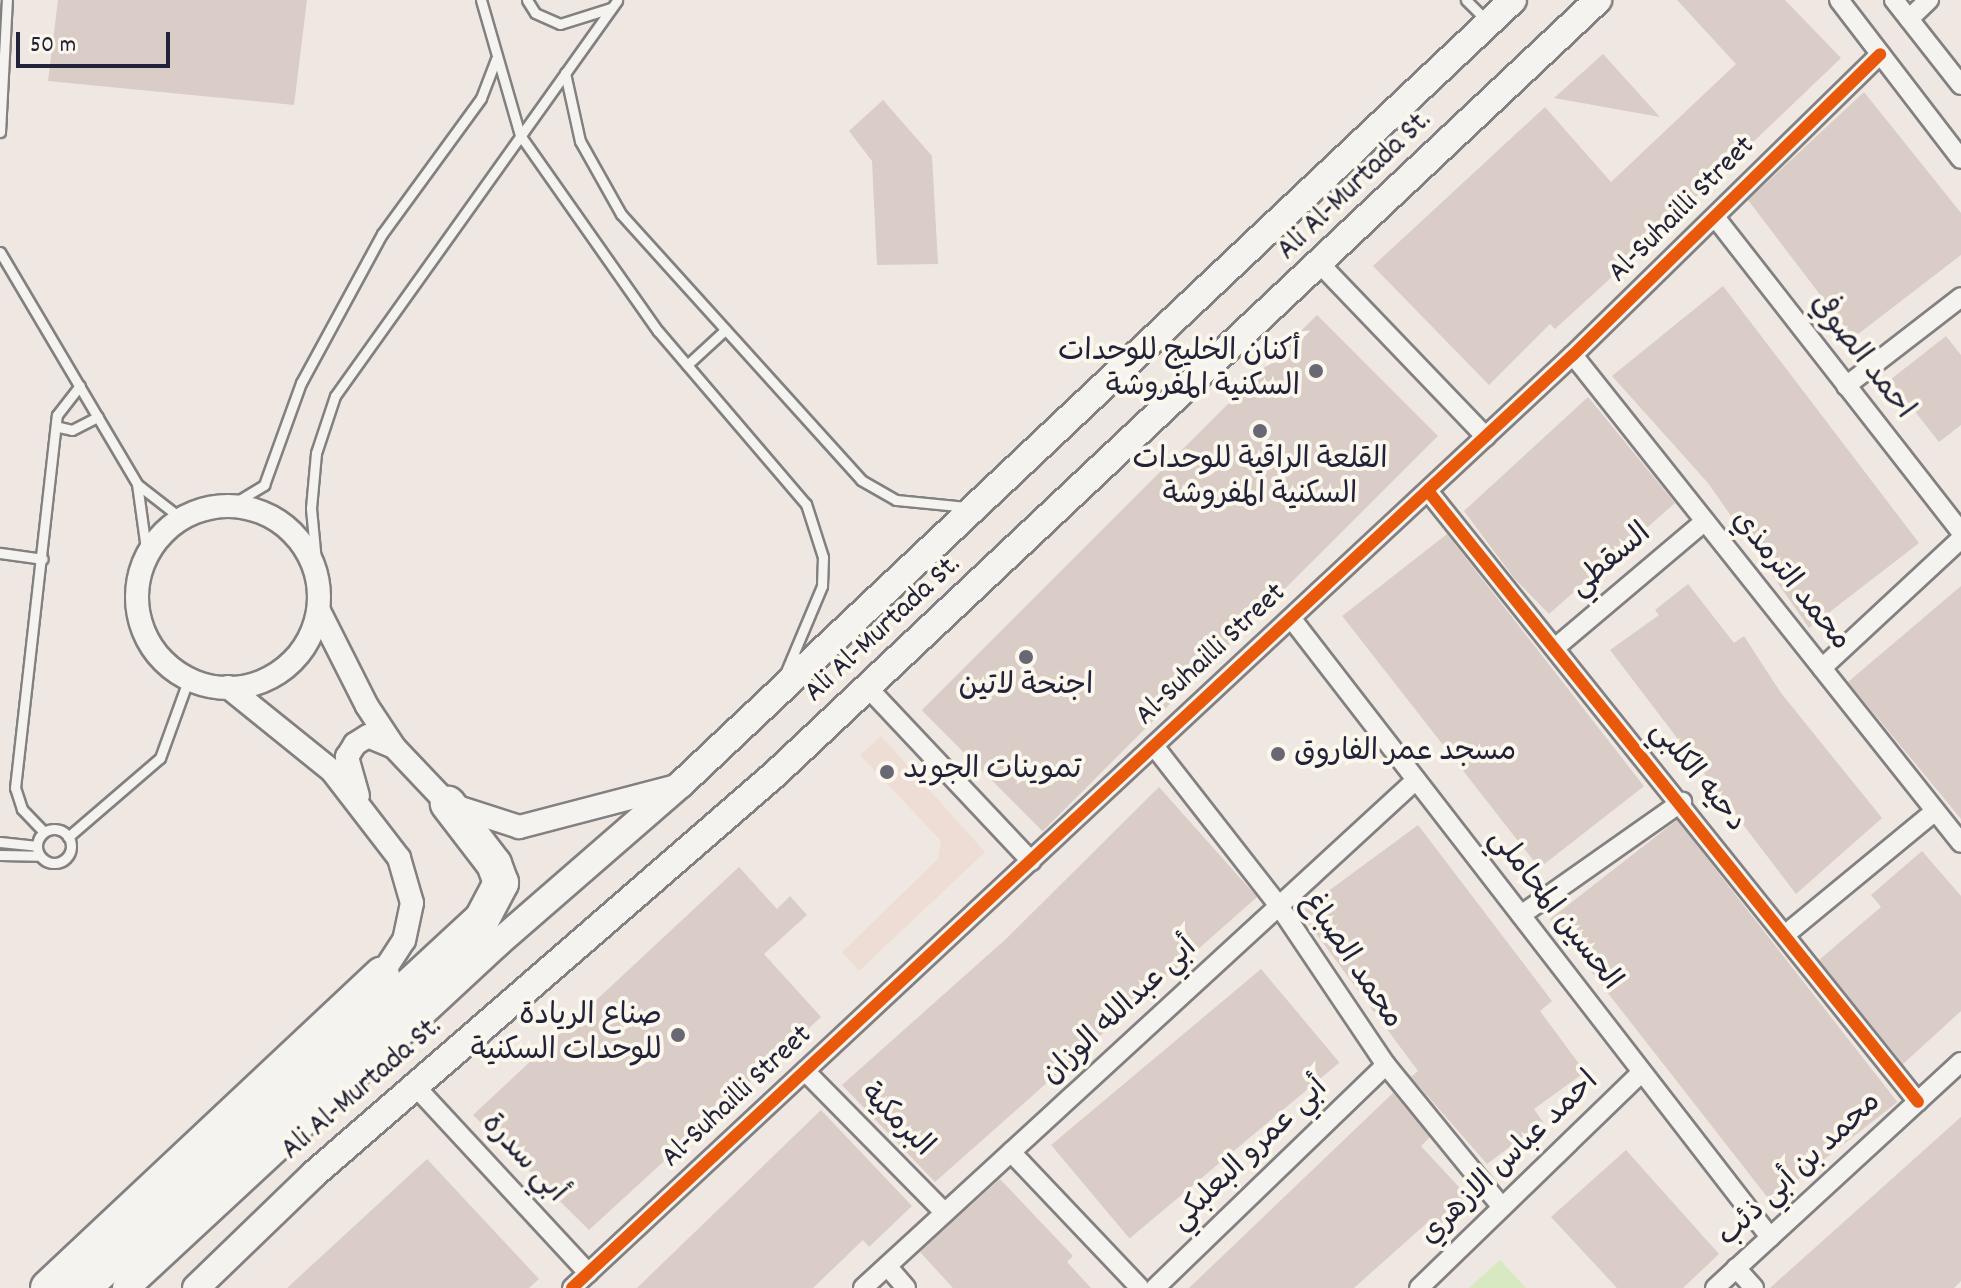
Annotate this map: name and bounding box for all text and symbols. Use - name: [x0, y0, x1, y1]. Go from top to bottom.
- scale bar: [20, 16, 174, 66]
- text: 50 m: [30, 29, 76, 63]
- street label: Ali Al-Murtada St.: [1271, 104, 1441, 270]
- street label: Al-Suhailli Street: [1602, 130, 1764, 292]
- street label: احمد الصوفي: [1800, 288, 1920, 428]
- place label: أكنان الخليج للوحدات السكنية المفروشة: [1058, 336, 1300, 406]
- marker: أكنان الخليج للوحدات السكنية المفروشة: [1307, 362, 1325, 380]
- marker: القلعة الراقية للوحدات السكنية المفروشة: [1251, 422, 1269, 440]
- place label: القلعة الراقية للوحدات السكنية المفروشة: [1132, 444, 1388, 514]
- street label: محمد الترمذي: [1721, 504, 1857, 660]
- street label: السقطي: [1564, 518, 1660, 606]
- street label: Ali Al-Murtada St.: [798, 548, 970, 712]
- street label: Al-Suhailli Street: [1129, 577, 1295, 735]
- marker: اجنحة لاتين: [1017, 648, 1035, 666]
- place label: اجنحة لاتين: [959, 670, 1093, 706]
- street label: دحيه الكلبي: [1640, 715, 1752, 841]
- place label: مسجد عمر الفاروق: [1294, 736, 1516, 772]
- marker: مسجد عمر الفاروق: [1269, 745, 1287, 763]
- place label: تموينات الجويد: [903, 754, 1082, 790]
- marker: تموينات الجويد: [878, 763, 896, 781]
- street label: الحسين المحاملي: [1479, 823, 1627, 999]
- street label: محمد الصباغ: [1291, 887, 1409, 1037]
- street label: أبي عبدالله الوزان: [1036, 932, 1206, 1094]
- place label: صناع الريادة للوحدات السكنية: [471, 1000, 662, 1070]
- street label: Ali Al-Murtada St.: [275, 1011, 451, 1169]
- street label: Al-Suhailli Street: [655, 1019, 821, 1177]
- marker: صناع الريادة للوحدات السكنية: [669, 1026, 687, 1044]
- street label: احمد عباس الازهري: [1414, 1066, 1608, 1254]
- street label: أبي عمرو البعلبكي: [1165, 1072, 1337, 1240]
- street label: البرمكية: [851, 1078, 939, 1166]
- street label: محمد بن أبي ذئب: [1712, 1086, 1890, 1256]
- street label: أبي سدرة: [472, 1108, 572, 1212]

